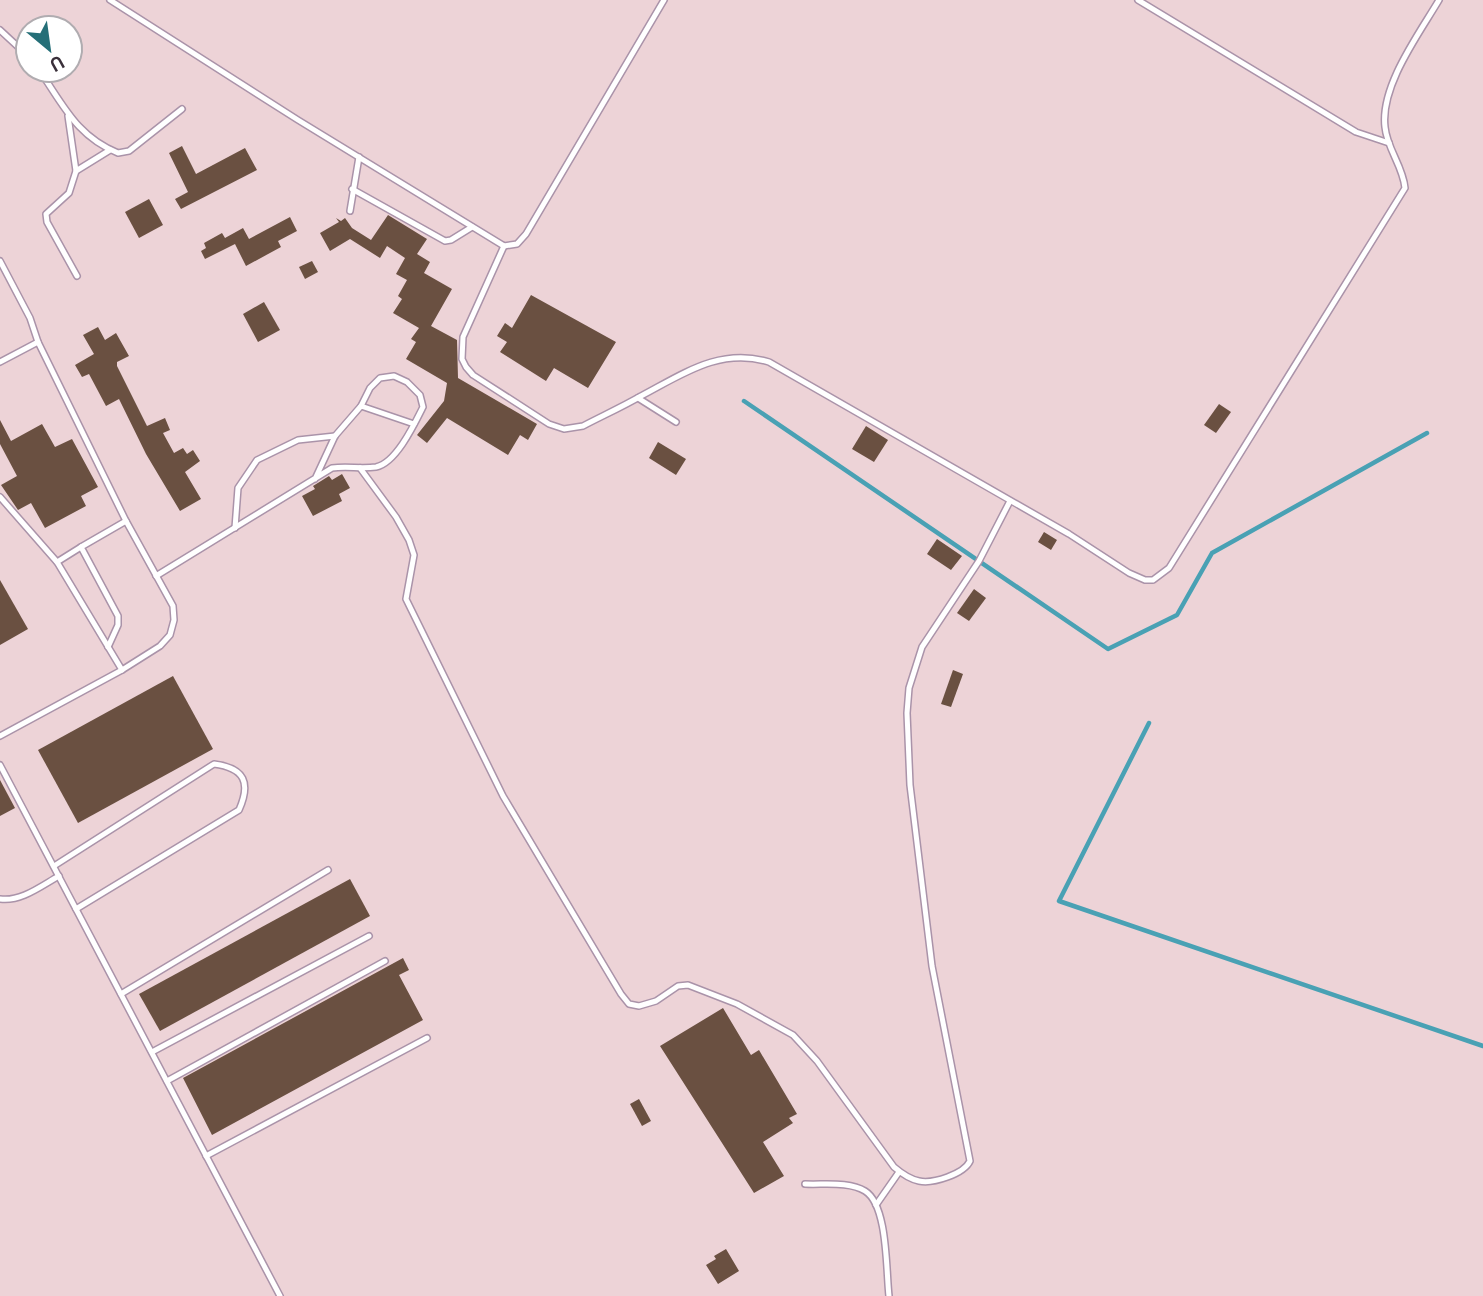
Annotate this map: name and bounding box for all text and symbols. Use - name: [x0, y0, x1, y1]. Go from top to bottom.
- north arrow: [14, 14, 84, 84]
- text: U: [45, 49, 69, 77]

